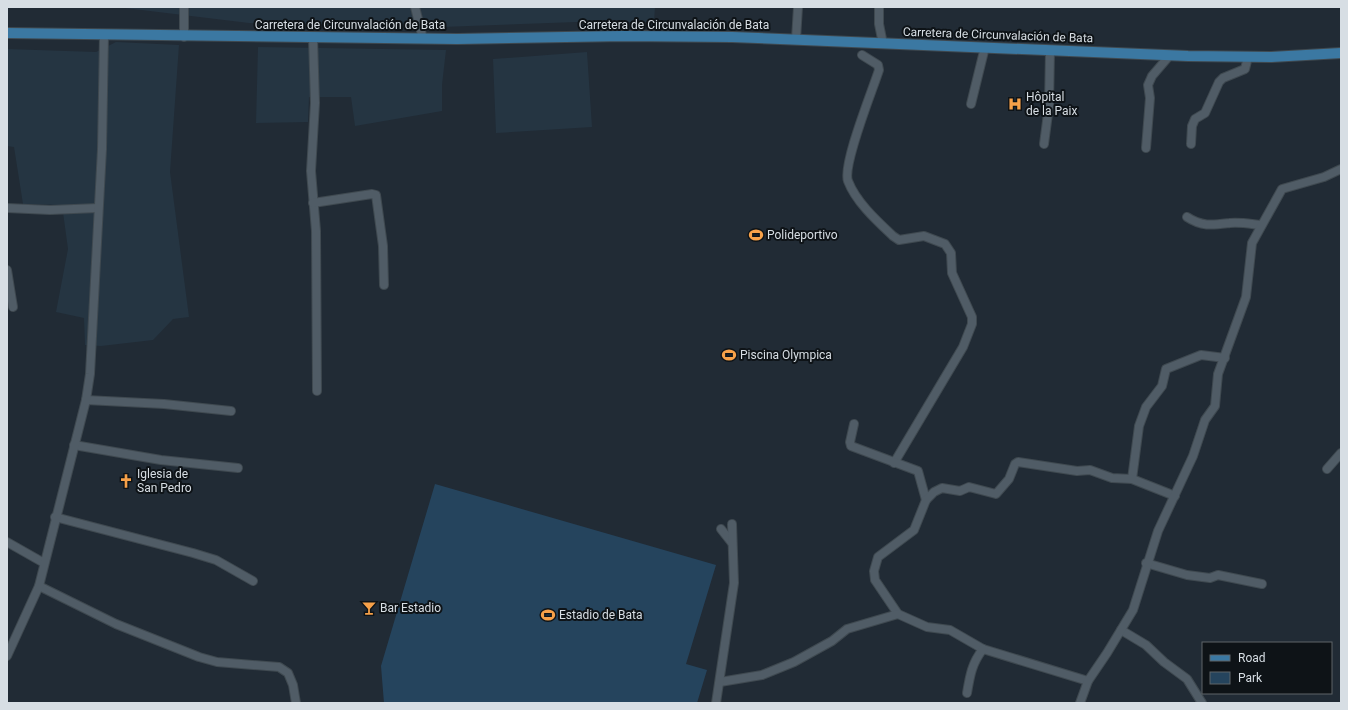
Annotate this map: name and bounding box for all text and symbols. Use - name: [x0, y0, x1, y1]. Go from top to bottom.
- street label: Carretera de Circunvalación de Bata: [255, 18, 445, 32]
- street label: Carretera de Circunvalación de Bata: [579, 18, 769, 32]
- street label: Carretera de Circunvalación de Bata: [903, 25, 1093, 45]
- place label: Hôpital de la Paix: [1026, 90, 1077, 118]
- hospital icon: Hôpital de la Paix: [1007, 96, 1023, 112]
- sports icon: Polideportivo: [748, 227, 764, 243]
- place label: Polideportivo: [767, 228, 838, 242]
- sports icon: Piscina Olympica: [721, 347, 737, 363]
- place label: Piscina Olympica: [740, 348, 832, 362]
- place label: Iglesia de San Pedro: [137, 467, 192, 495]
- church icon: Iglesia de San Pedro: [118, 473, 134, 489]
- bar icon: Bar Estadio: [361, 600, 377, 616]
- place label: Bar Estadio: [380, 601, 441, 615]
- sports icon: Estadio de Bata: [540, 607, 556, 623]
- place label: Estadio de Bata: [559, 608, 643, 622]
- legend: [1202, 642, 1332, 694]
- text: Road: [1238, 651, 1266, 665]
- text: Park: [1238, 671, 1263, 685]

